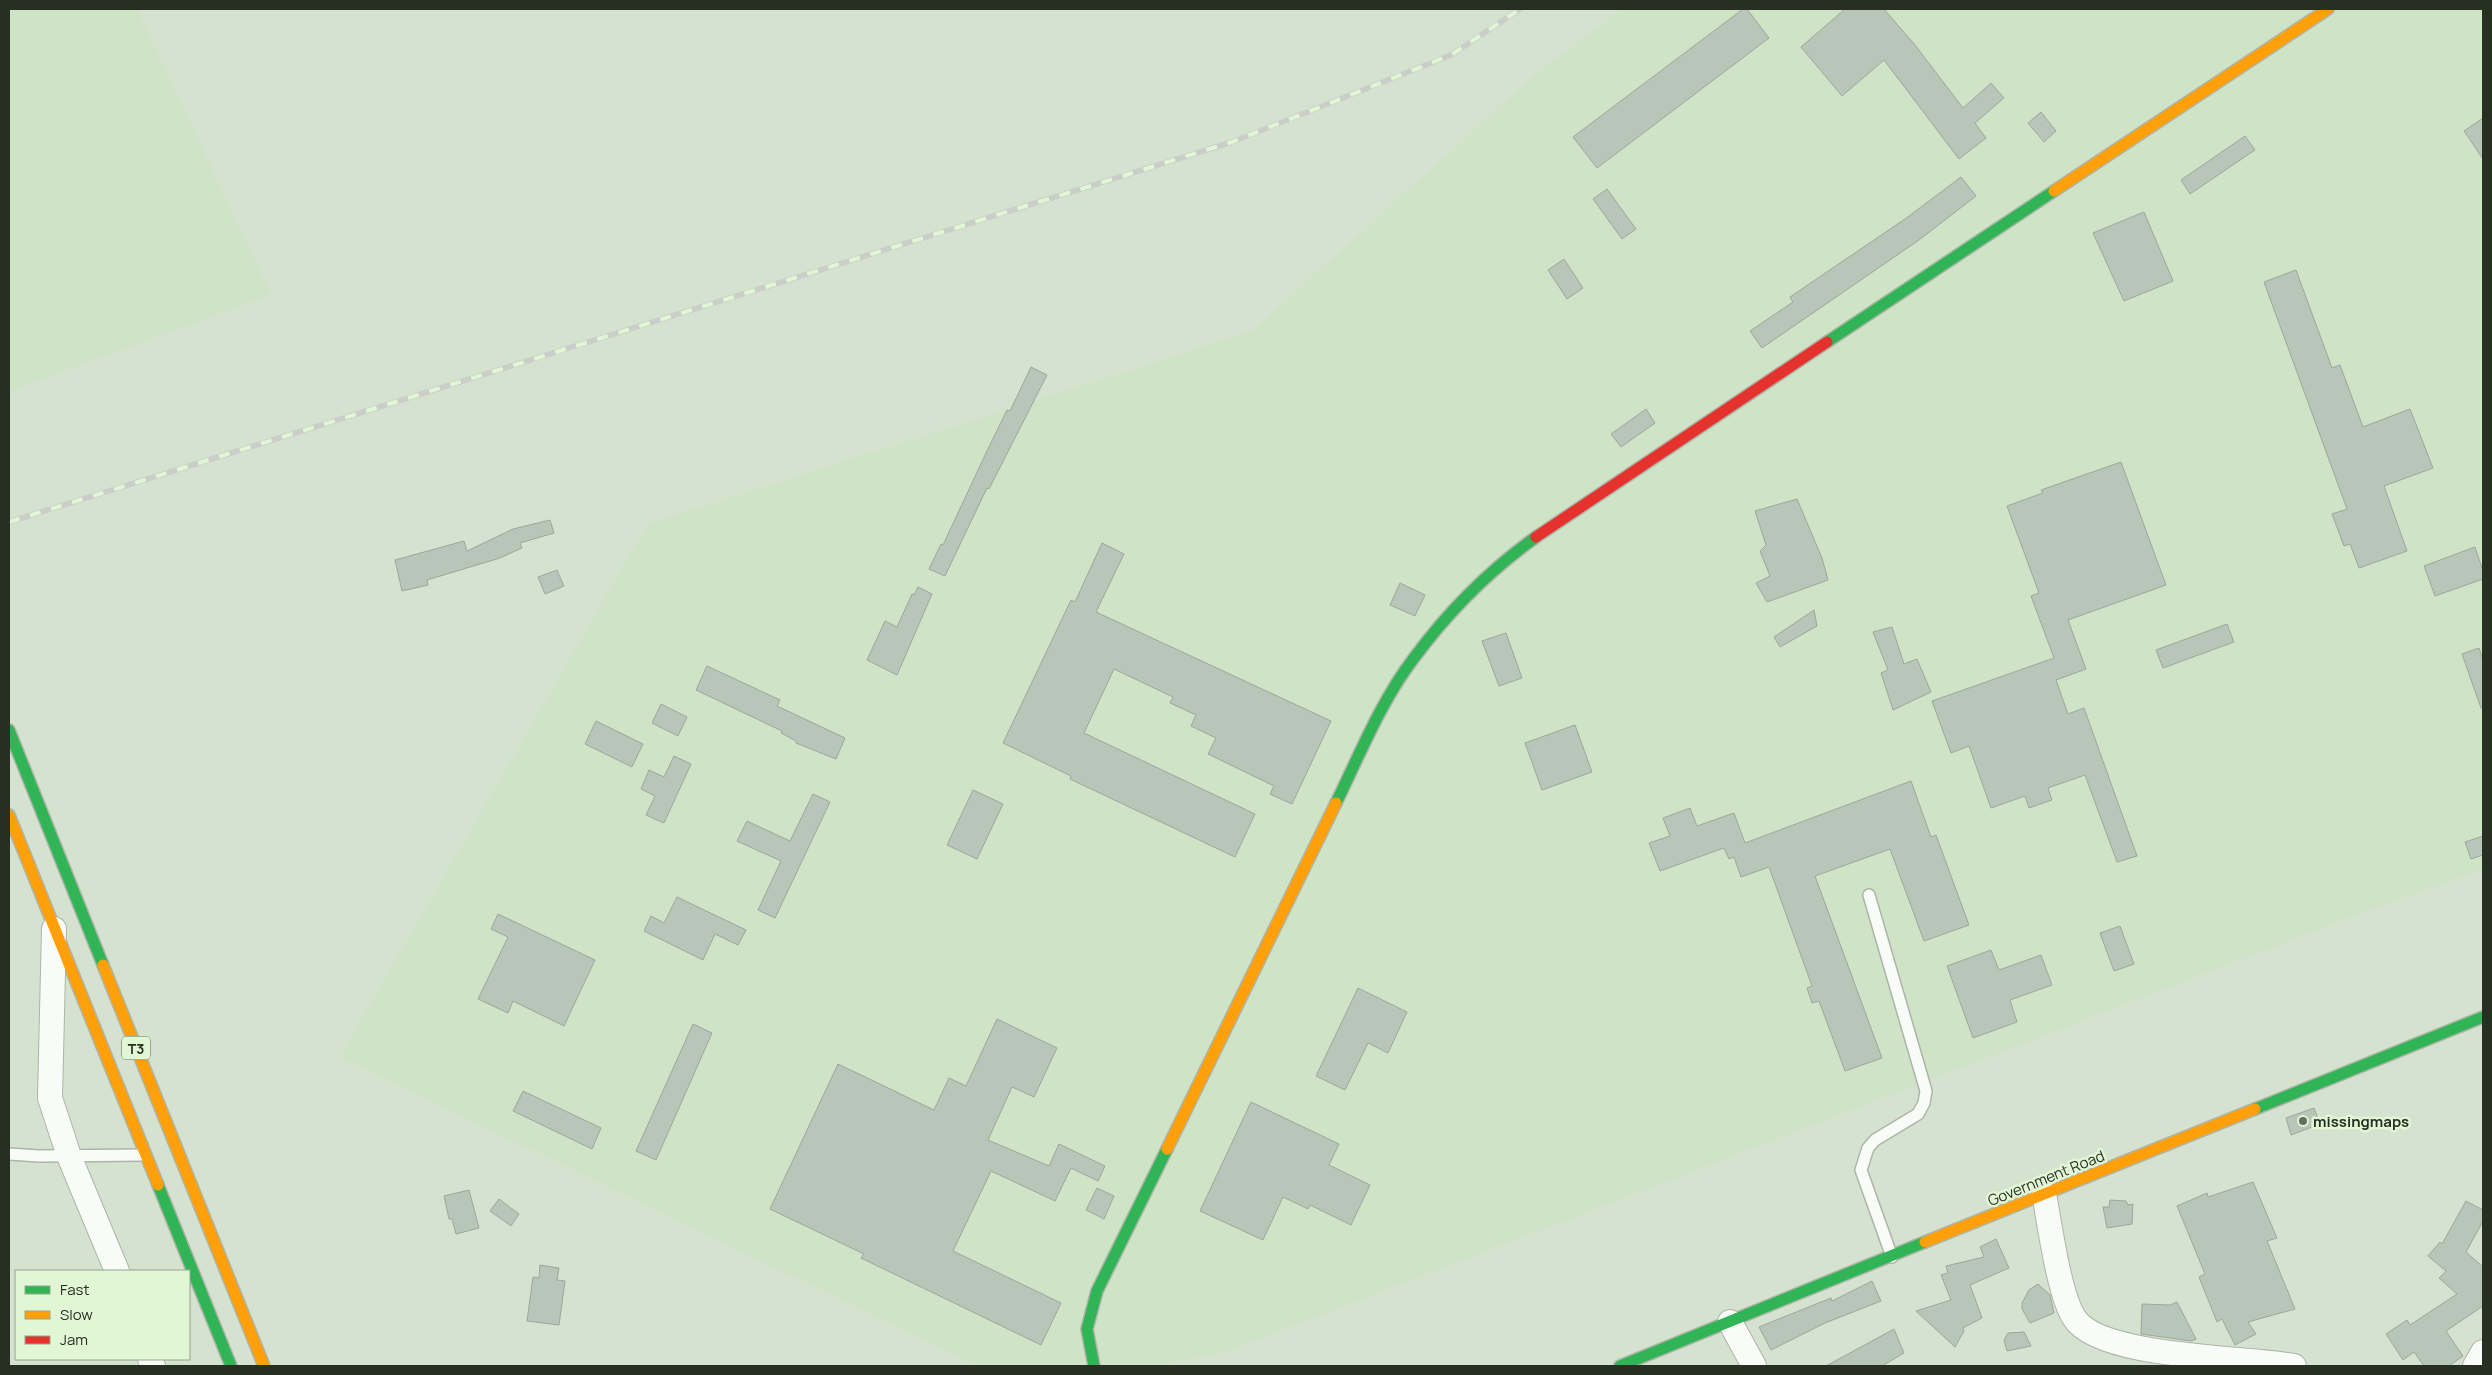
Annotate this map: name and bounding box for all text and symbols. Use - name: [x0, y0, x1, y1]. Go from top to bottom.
- road number: T3: [122, 1036, 150, 1060]
- place label: missingmaps: [2313, 1111, 2409, 1132]
- marker: missingmaps: [2297, 1115, 2309, 1127]
- street label: Government Road: [1984, 1145, 2108, 1211]
- legend: [15, 1270, 190, 1360]
- text: Fast: [60, 1279, 89, 1300]
- text: Slow: [60, 1304, 93, 1325]
- text: Jam: [60, 1329, 88, 1350]

